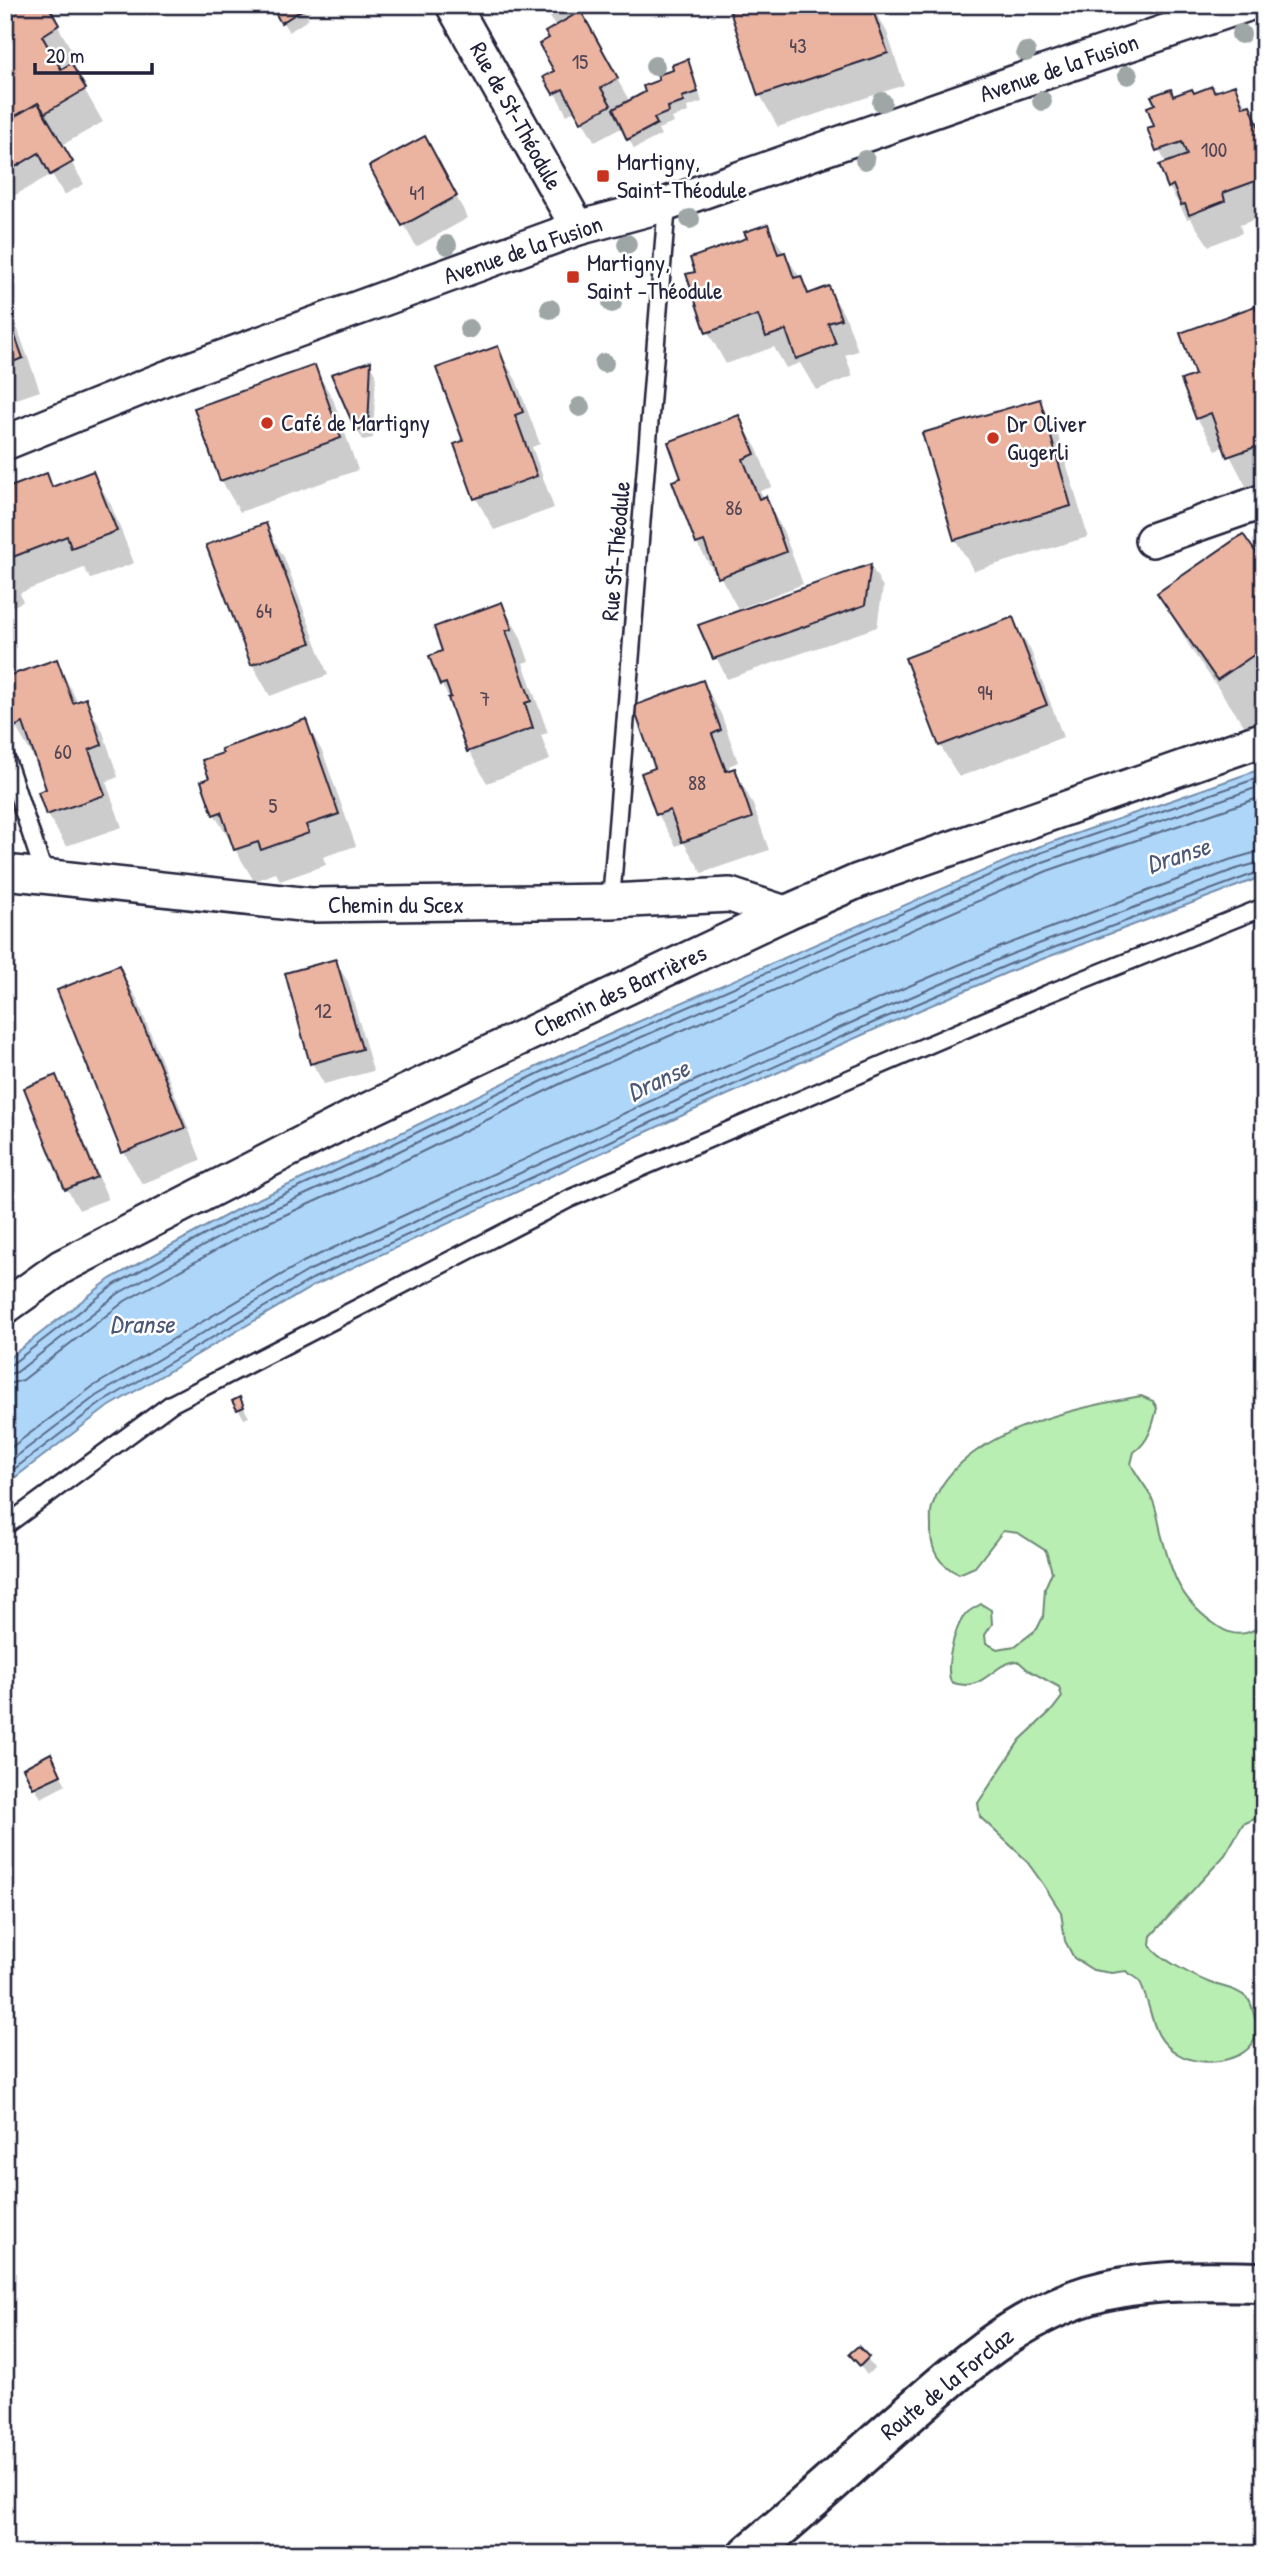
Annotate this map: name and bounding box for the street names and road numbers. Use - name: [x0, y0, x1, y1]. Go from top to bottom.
- street label: Avenue de la Fusion: [975, 25, 1142, 109]
- street label: Rue de St-Théodule: [463, 36, 571, 196]
- street label: Avenue de la Fusion: [439, 207, 606, 291]
- street label: Rue St-Théodule: [593, 479, 637, 622]
- street label: Chemin du Scex: [328, 888, 464, 920]
- street label: Chemin des Barrières: [528, 936, 711, 1044]
- street label: Route de la Forclaz: [873, 2320, 1020, 2447]

